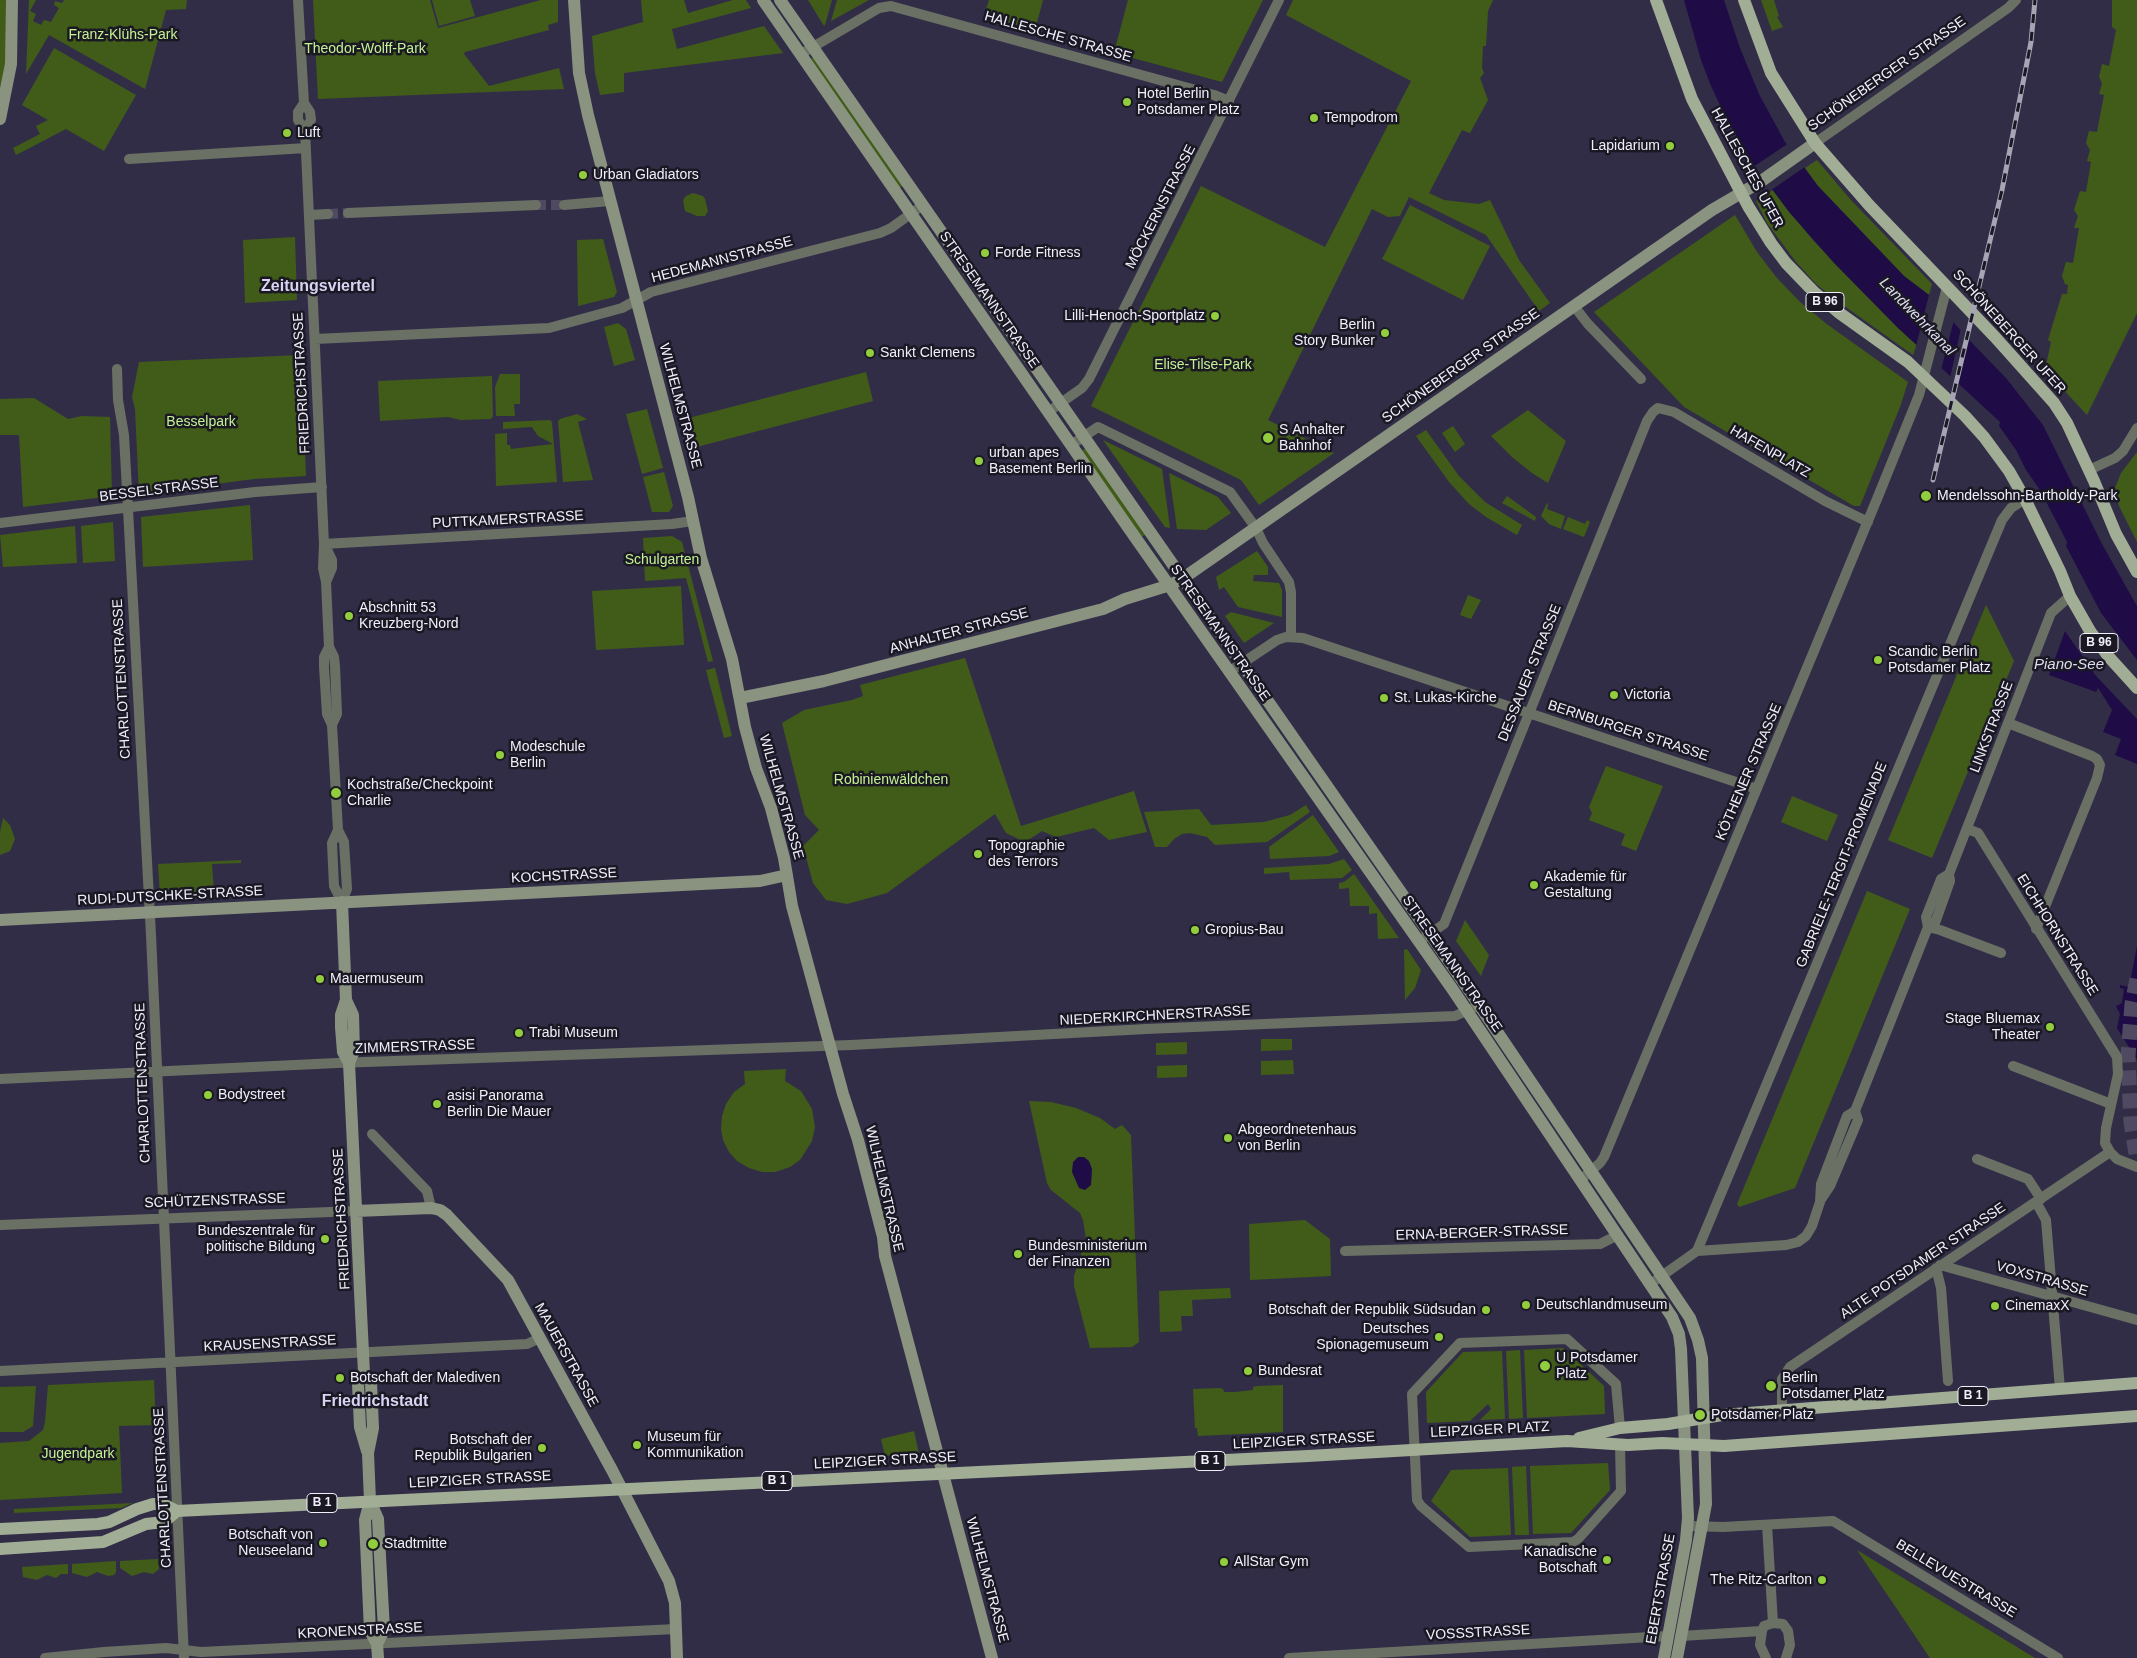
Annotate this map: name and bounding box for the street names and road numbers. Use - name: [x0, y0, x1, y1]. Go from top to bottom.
- street label: HALLESCHE STRASSE: [982, 8, 1134, 66]
- street label: SCHÖNEBERGER STRASSE: [1805, 13, 1969, 135]
- street label: HALLESCHES UFER: [1707, 105, 1787, 231]
- street label: MÖCKERNSTRASSE: [1122, 142, 1200, 272]
- street label: STRESEMANNSTRASSE: [935, 229, 1043, 371]
- street label: HEDEMANNSTRASSE: [650, 233, 794, 287]
- street label: SCHÖNEBERGER UFER: [1949, 267, 2069, 397]
- road number: B 96: [1806, 292, 1844, 312]
- street label: SCHÖNEBERGER STRASSE: [1379, 305, 1543, 427]
- street label: FRIEDRICHSTRASSE: [290, 312, 314, 454]
- street label: WILHELMSTRASSE: [655, 341, 705, 471]
- street label: HAFENPLATZ: [1727, 422, 1813, 482]
- street label: BESSELSTRASSE: [99, 474, 219, 506]
- street label: PUTTKAMERSTRASSE: [432, 508, 584, 532]
- street label: STRESEMANNSTRASSE: [1166, 562, 1274, 704]
- street label: CHARLOTTENSTRASSE: [109, 599, 135, 759]
- street label: DESSAUER STRASSE: [1495, 602, 1565, 744]
- street label: ANHALTER STRASSE: [888, 604, 1030, 658]
- road number: B 96: [2080, 634, 2118, 652]
- street label: LINKSTRASSE: [1967, 679, 2017, 775]
- street label: BERNBURGER STRASSE: [1545, 697, 1711, 765]
- street label: KÖTHENER STRASSE: [1713, 701, 1785, 843]
- street label: WILHELMSTRASSE: [755, 733, 807, 861]
- street label: GABRIELE-TERGIT-PROMENADE: [1793, 760, 1891, 970]
- street label: KOCHSTRASSE: [511, 865, 617, 887]
- street label: EICHHORNSTRASSE: [2013, 871, 2101, 999]
- street label: RUDI-DUTSCHKE-STRASSE: [77, 883, 263, 909]
- street label: STRESEMANNSTRASSE: [1398, 893, 1506, 1035]
- street label: CHARLOTTENSTRASSE: [132, 1003, 154, 1163]
- street label: NIEDERKIRCHNERSTRASSE: [1059, 1003, 1251, 1029]
- street label: ZIMMERSTRASSE: [354, 1037, 476, 1057]
- street label: WILHELMSTRASSE: [861, 1124, 907, 1254]
- street label: FRIEDRICHSTRASSE: [330, 1148, 354, 1290]
- street label: SCHÜTZENSTRASSE: [144, 1190, 286, 1212]
- street label: ALTE POTSDAMER STRASSE: [1837, 1199, 2009, 1323]
- street label: ERNA-BERGER-STRASSE: [1395, 1222, 1569, 1244]
- street label: VOXSTRASSE: [1994, 1258, 2090, 1300]
- street label: MAUERSTRASSE: [531, 1300, 601, 1410]
- street label: KRAUSENSTRASSE: [203, 1332, 337, 1356]
- road number: B 1: [1958, 1386, 1988, 1405]
- street label: CHARLOTTENSTRASSE: [150, 1408, 176, 1568]
- street label: LEIPZIGER PLATZ: [1430, 1418, 1550, 1442]
- street label: LEIPZIGER STRASSE: [1232, 1429, 1376, 1453]
- street label: LEIPZIGER STRASSE: [813, 1449, 957, 1473]
- road number: B 1: [1195, 1452, 1225, 1470]
- street label: LEIPZIGER STRASSE: [408, 1468, 552, 1492]
- road number: B 1: [762, 1472, 792, 1490]
- road number: B 1: [307, 1494, 337, 1512]
- street label: WILHELMSTRASSE: [962, 1515, 1012, 1645]
- street label: EBERTSTRASSE: [1643, 1533, 1679, 1645]
- street label: BELLEVUESTRASSE: [1893, 1536, 2019, 1622]
- street label: KRONENSTRASSE: [297, 1619, 423, 1643]
- street label: VOSSSTRASSE: [1426, 1622, 1530, 1644]

